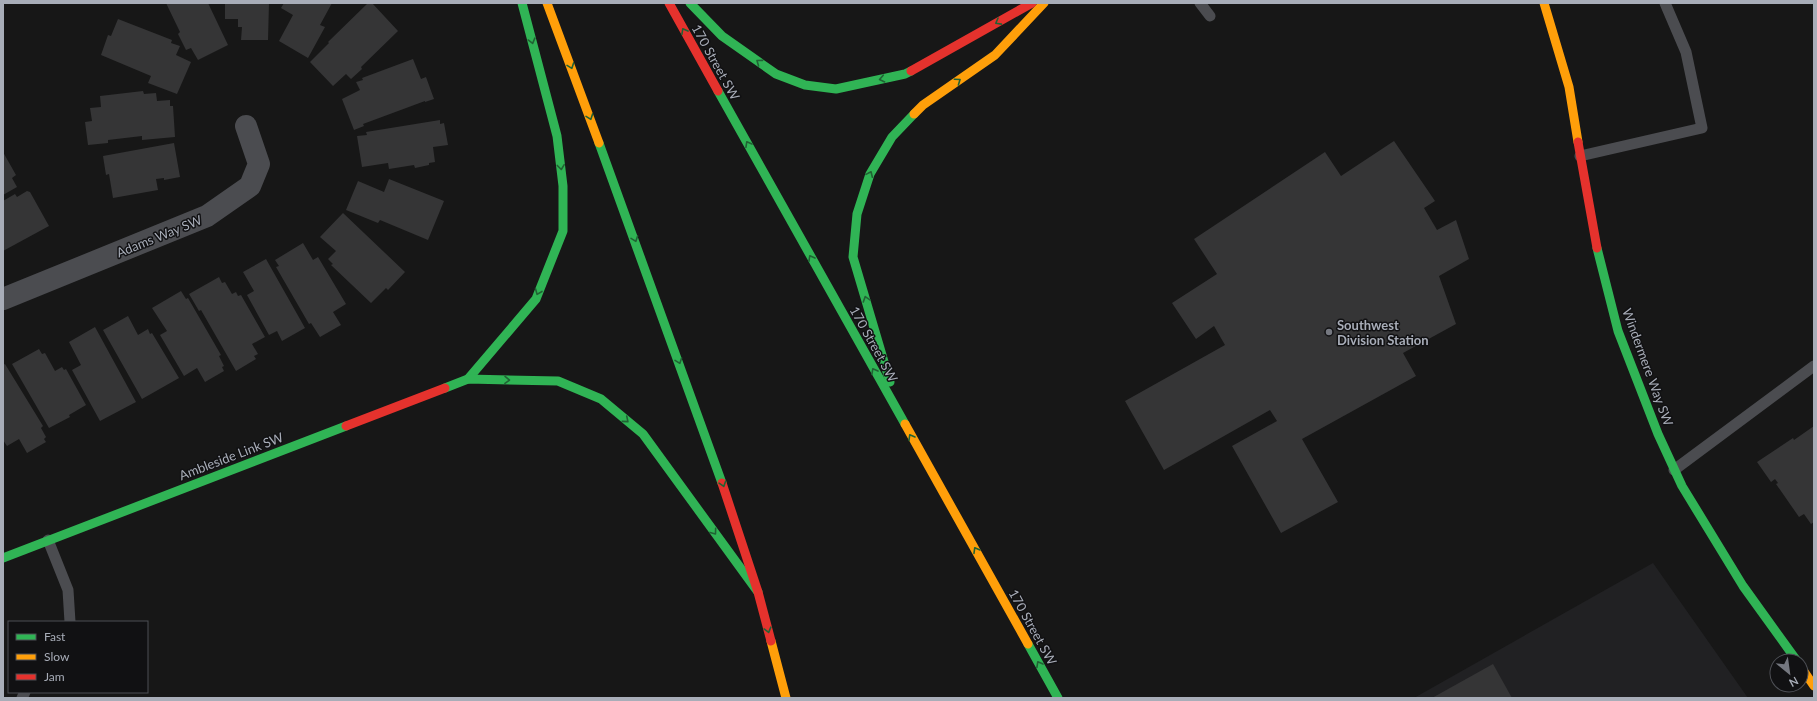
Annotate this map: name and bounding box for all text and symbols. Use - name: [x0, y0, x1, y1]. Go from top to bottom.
- one-way arrow: [995, 18, 1002, 25]
- street label: 170 Street SW: [689, 21, 744, 103]
- one-way arrow: [682, 28, 689, 35]
- one-way arrow: [527, 37, 535, 44]
- one-way arrow: [757, 60, 764, 67]
- one-way arrow: [567, 62, 575, 69]
- one-way arrow: [879, 75, 885, 83]
- one-way arrow: [953, 79, 960, 86]
- one-way arrow: [586, 114, 594, 121]
- one-way arrow: [745, 141, 752, 148]
- one-way arrow: [556, 164, 565, 170]
- one-way arrow: [865, 171, 873, 178]
- street label: Adams Way SW: [114, 211, 205, 260]
- one-way arrow: [630, 236, 638, 243]
- one-way arrow: [808, 255, 816, 262]
- one-way arrow: [535, 289, 543, 296]
- one-way arrow: [862, 296, 871, 303]
- street label: 170 Street SW: [847, 303, 902, 385]
- street label: Windermere Way SW: [1619, 306, 1677, 428]
- place label: Southwest Division Station: [1337, 317, 1429, 348]
- marker: Southwest Division Station: [1324, 327, 1334, 337]
- one-way arrow: [675, 358, 683, 365]
- one-way arrow: [872, 368, 879, 375]
- one-way arrow: [504, 375, 510, 384]
- one-way arrow: [621, 415, 628, 422]
- street label: Ambleside Link SW: [177, 429, 286, 483]
- one-way arrow: [909, 434, 916, 441]
- one-way arrow: [718, 480, 726, 487]
- one-way arrow: [710, 528, 717, 535]
- one-way arrow: [973, 547, 980, 555]
- street label: 170 Street SW: [1006, 586, 1061, 668]
- legend: [8, 621, 148, 693]
- one-way arrow: [763, 626, 772, 633]
- text: Fast: [44, 629, 66, 644]
- text: Slow: [44, 649, 70, 664]
- north arrow: [1769, 653, 1809, 693]
- one-way arrow: [1037, 661, 1044, 668]
- text: Jam: [44, 669, 65, 684]
- text: N: [1787, 674, 1801, 690]

